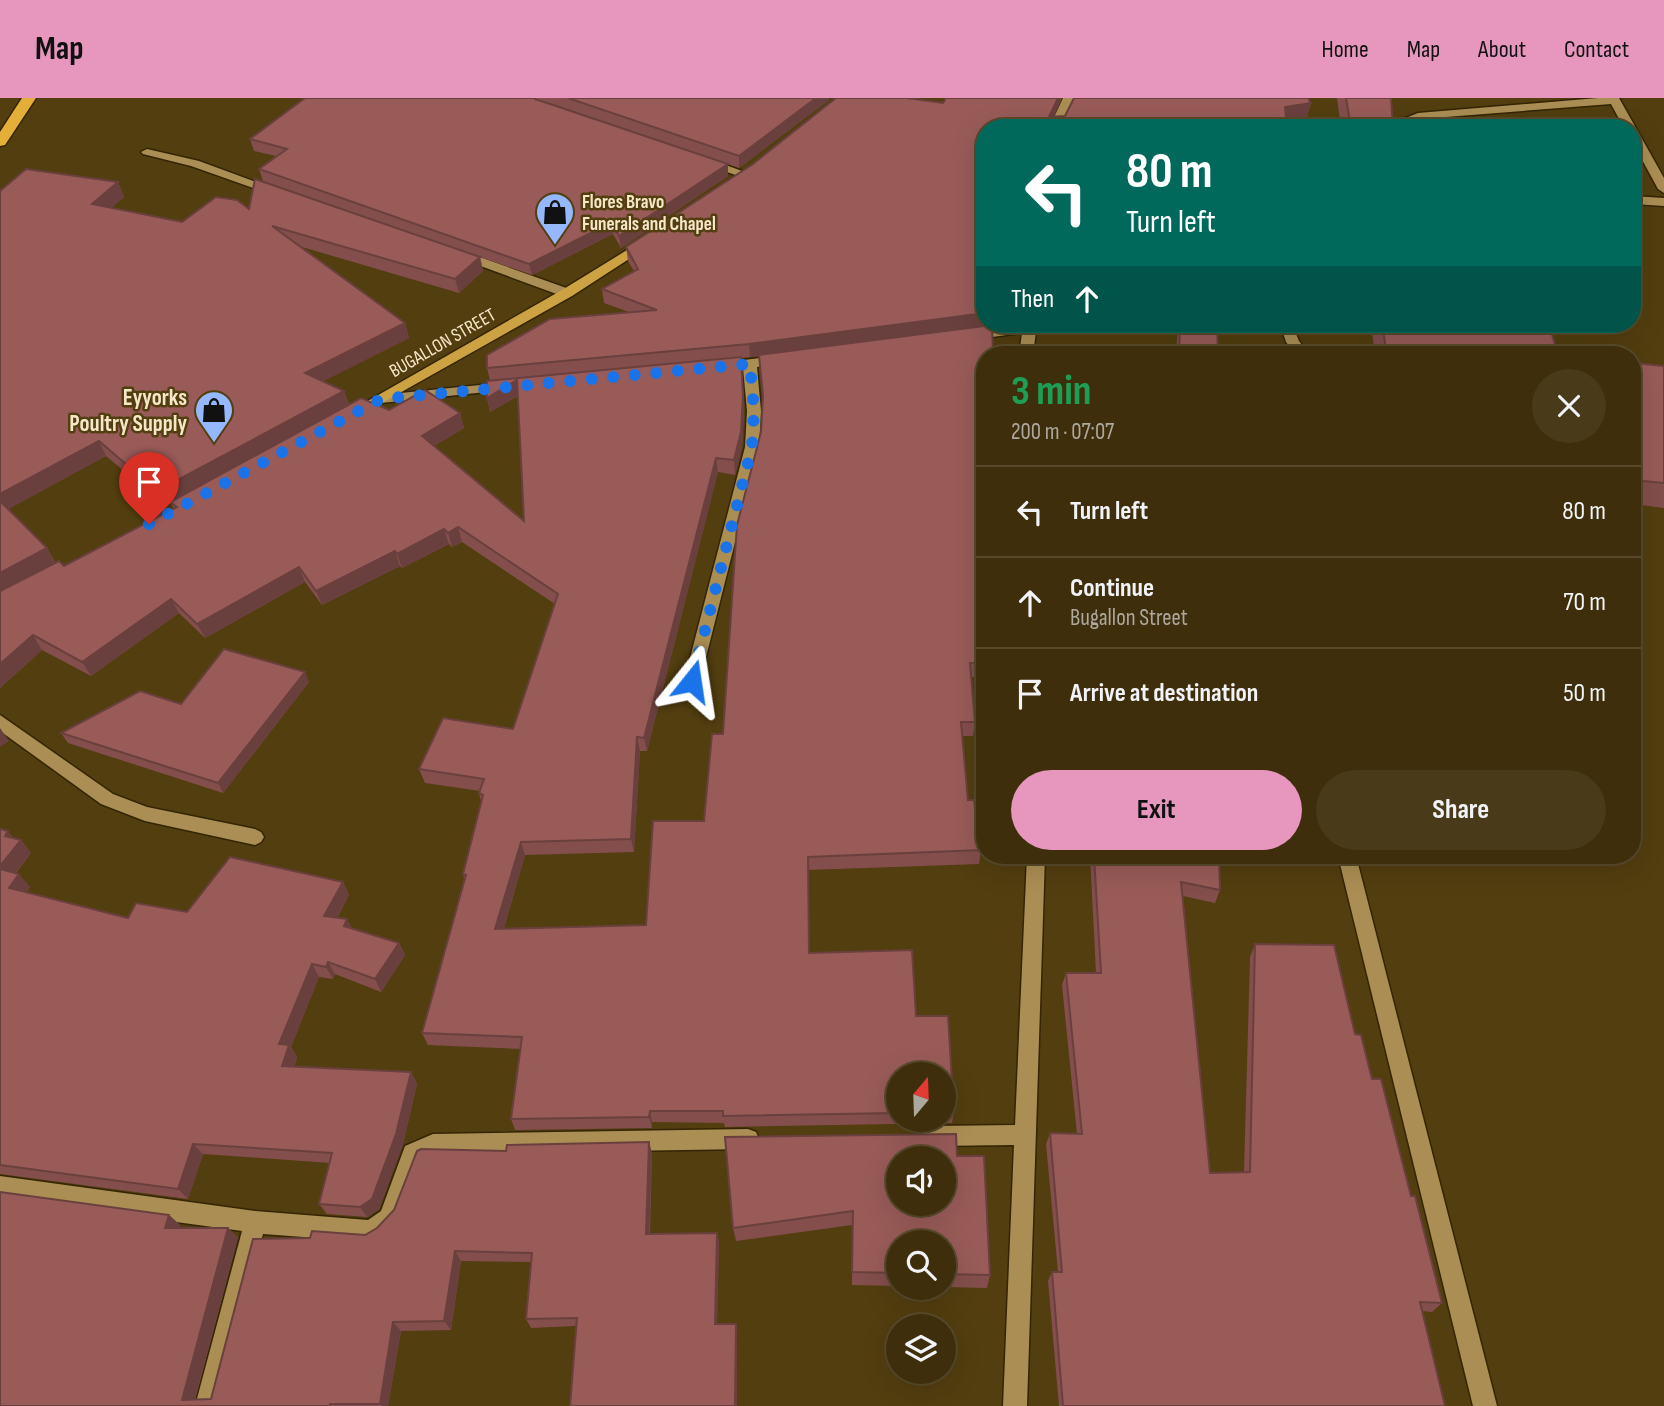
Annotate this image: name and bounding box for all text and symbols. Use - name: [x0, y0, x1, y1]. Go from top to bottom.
- text: Map: [35, 29, 84, 69]
- text: Home: [1321, 35, 1369, 64]
- text: Map: [1407, 35, 1440, 64]
- text: About: [1478, 35, 1526, 64]
- text: Contact: [1564, 35, 1629, 64]
- text: 80 m: [1126, 143, 1213, 202]
- icon: left: [1011, 147, 1102, 238]
- shop icon: Flores Bravo Funerals and Chapel: [534, 191, 576, 246]
- place label: Flores Bravo Funerals and Chapel: [582, 191, 716, 236]
- text: Turn left: [1126, 203, 1216, 242]
- icon: ahead: [1068, 280, 1106, 318]
- text: Then: [1011, 284, 1054, 315]
- street label: BUGALLON STREET: [385, 303, 500, 383]
- text: 3 min: [1011, 366, 1091, 417]
- button: close: [1532, 369, 1606, 443]
- place label: Eyyorks Poultry Supply: [69, 384, 187, 438]
- shop icon: Eyyorks Poultry Supply: [193, 389, 235, 444]
- text: 200 m · 07:07: [1011, 418, 1114, 446]
- pin: [119, 452, 179, 524]
- icon: arrive: [130, 463, 168, 501]
- icon: left: [1011, 493, 1049, 531]
- text: Turn left: [1070, 496, 1148, 527]
- text: 80 m: [1562, 496, 1606, 527]
- text: Continue: [1070, 573, 1154, 604]
- icon: ahead: [1011, 584, 1049, 622]
- text: 70 m: [1563, 587, 1606, 618]
- text: Bugallon Street: [1070, 604, 1188, 632]
- position arrow: [655, 644, 729, 718]
- icon: arrive: [1011, 675, 1049, 713]
- text: Arrive at destination: [1070, 678, 1258, 709]
- text: 50 m: [1563, 678, 1606, 709]
- button: Exit: [1011, 770, 1302, 850]
- button: Share: [1316, 770, 1606, 850]
- north arrow: [886, 1062, 956, 1132]
- map controls: [886, 1062, 956, 1384]
- button: sound: [886, 1146, 956, 1216]
- button: search: [886, 1230, 956, 1300]
- button: layers: [886, 1314, 956, 1384]

